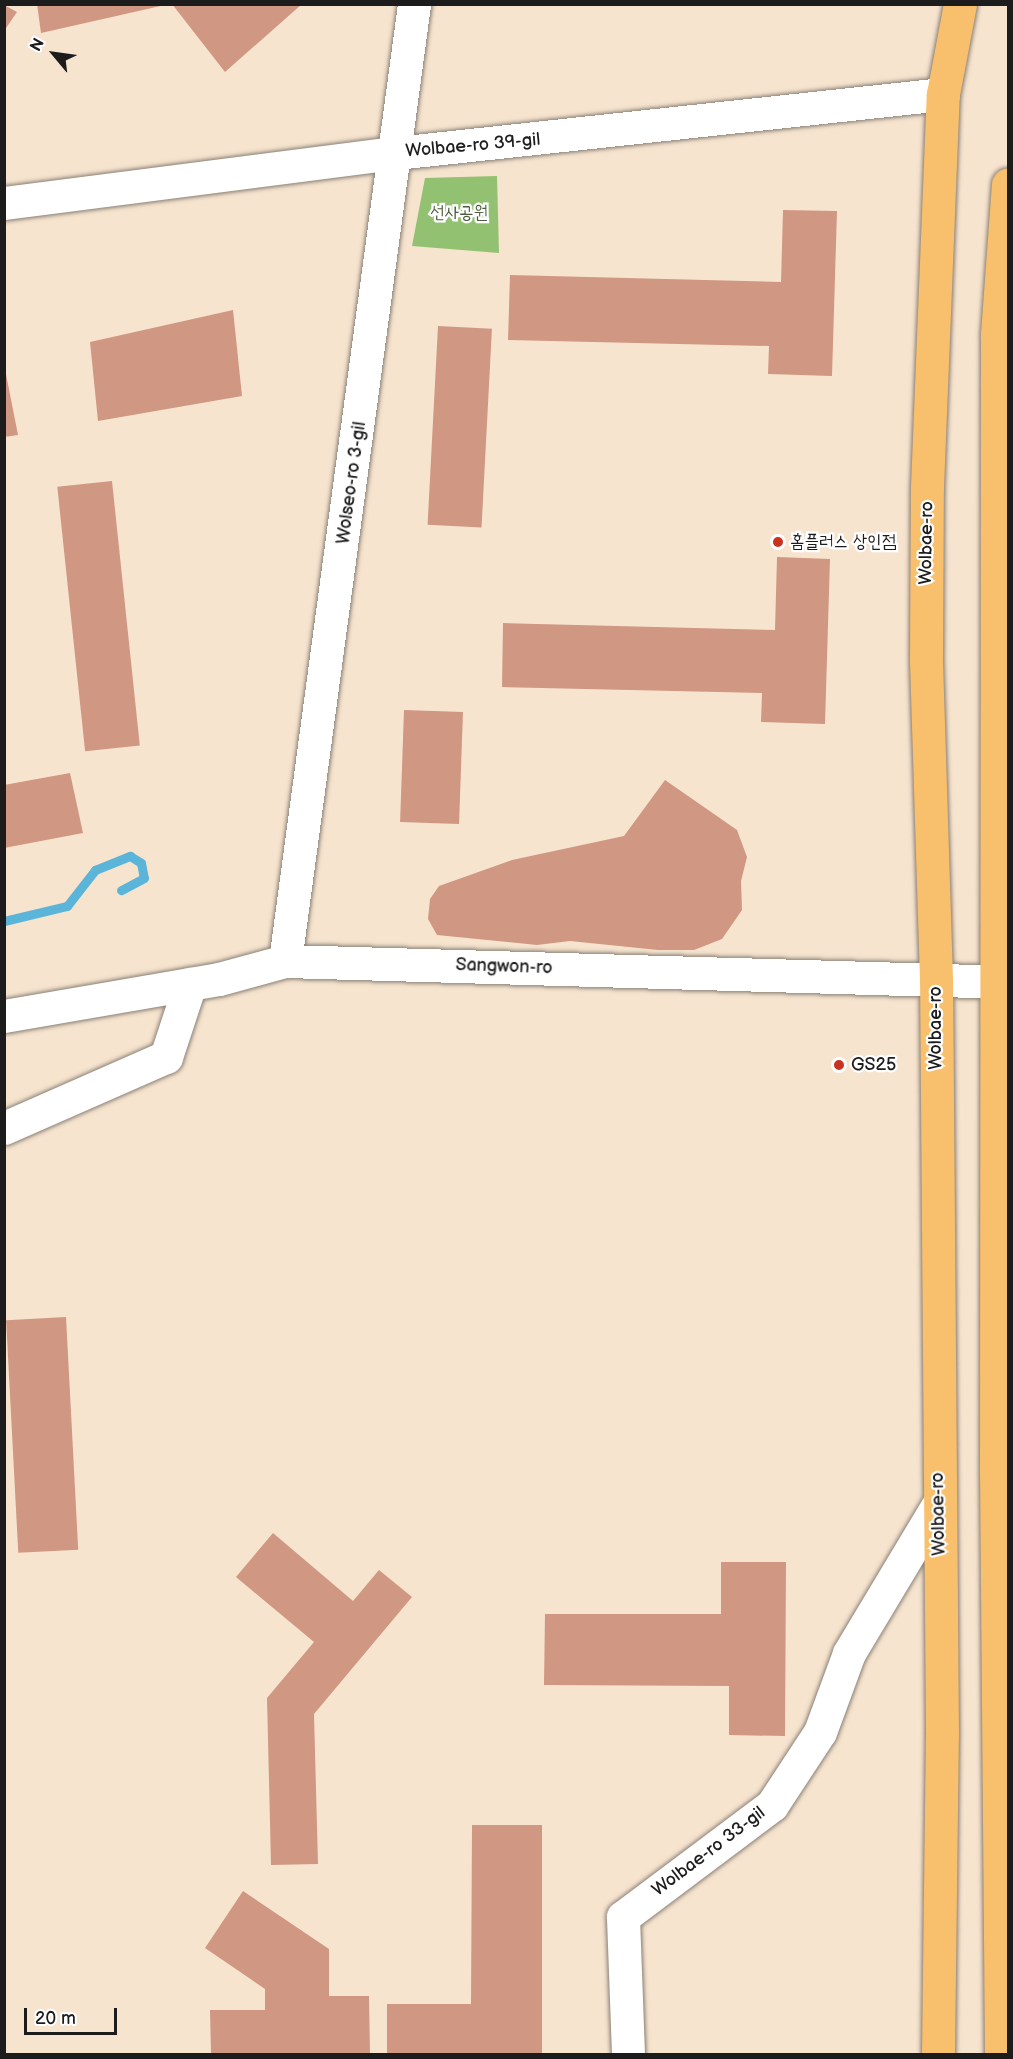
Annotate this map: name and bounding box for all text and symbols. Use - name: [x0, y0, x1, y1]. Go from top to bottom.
- north arrow: [24, 24, 84, 84]
- text: N: [27, 35, 49, 55]
- street label: Wolbae-ro 39-gil: [405, 129, 541, 163]
- park label: 선사공원: [430, 202, 488, 224]
- street label: Wolseo-ro 3-gil: [333, 420, 371, 546]
- street label: Wolbae-ro: [915, 501, 939, 585]
- place label: 홈플러스 상인점: [790, 531, 896, 553]
- marker: 홈플러스 상인점: [771, 535, 785, 549]
- street label: Sangwon-ro: [455, 955, 553, 979]
- street label: Wolbae-ro: [925, 986, 947, 1070]
- place label: GS25: [851, 1054, 896, 1076]
- marker: GS25: [832, 1058, 846, 1072]
- street label: Wolbae-ro: [927, 1472, 951, 1556]
- street label: Wolbae-ro 33-gil: [648, 1803, 770, 1901]
- scale bar: [27, 1996, 120, 2034]
- text: 20 m: [35, 2008, 76, 2029]

